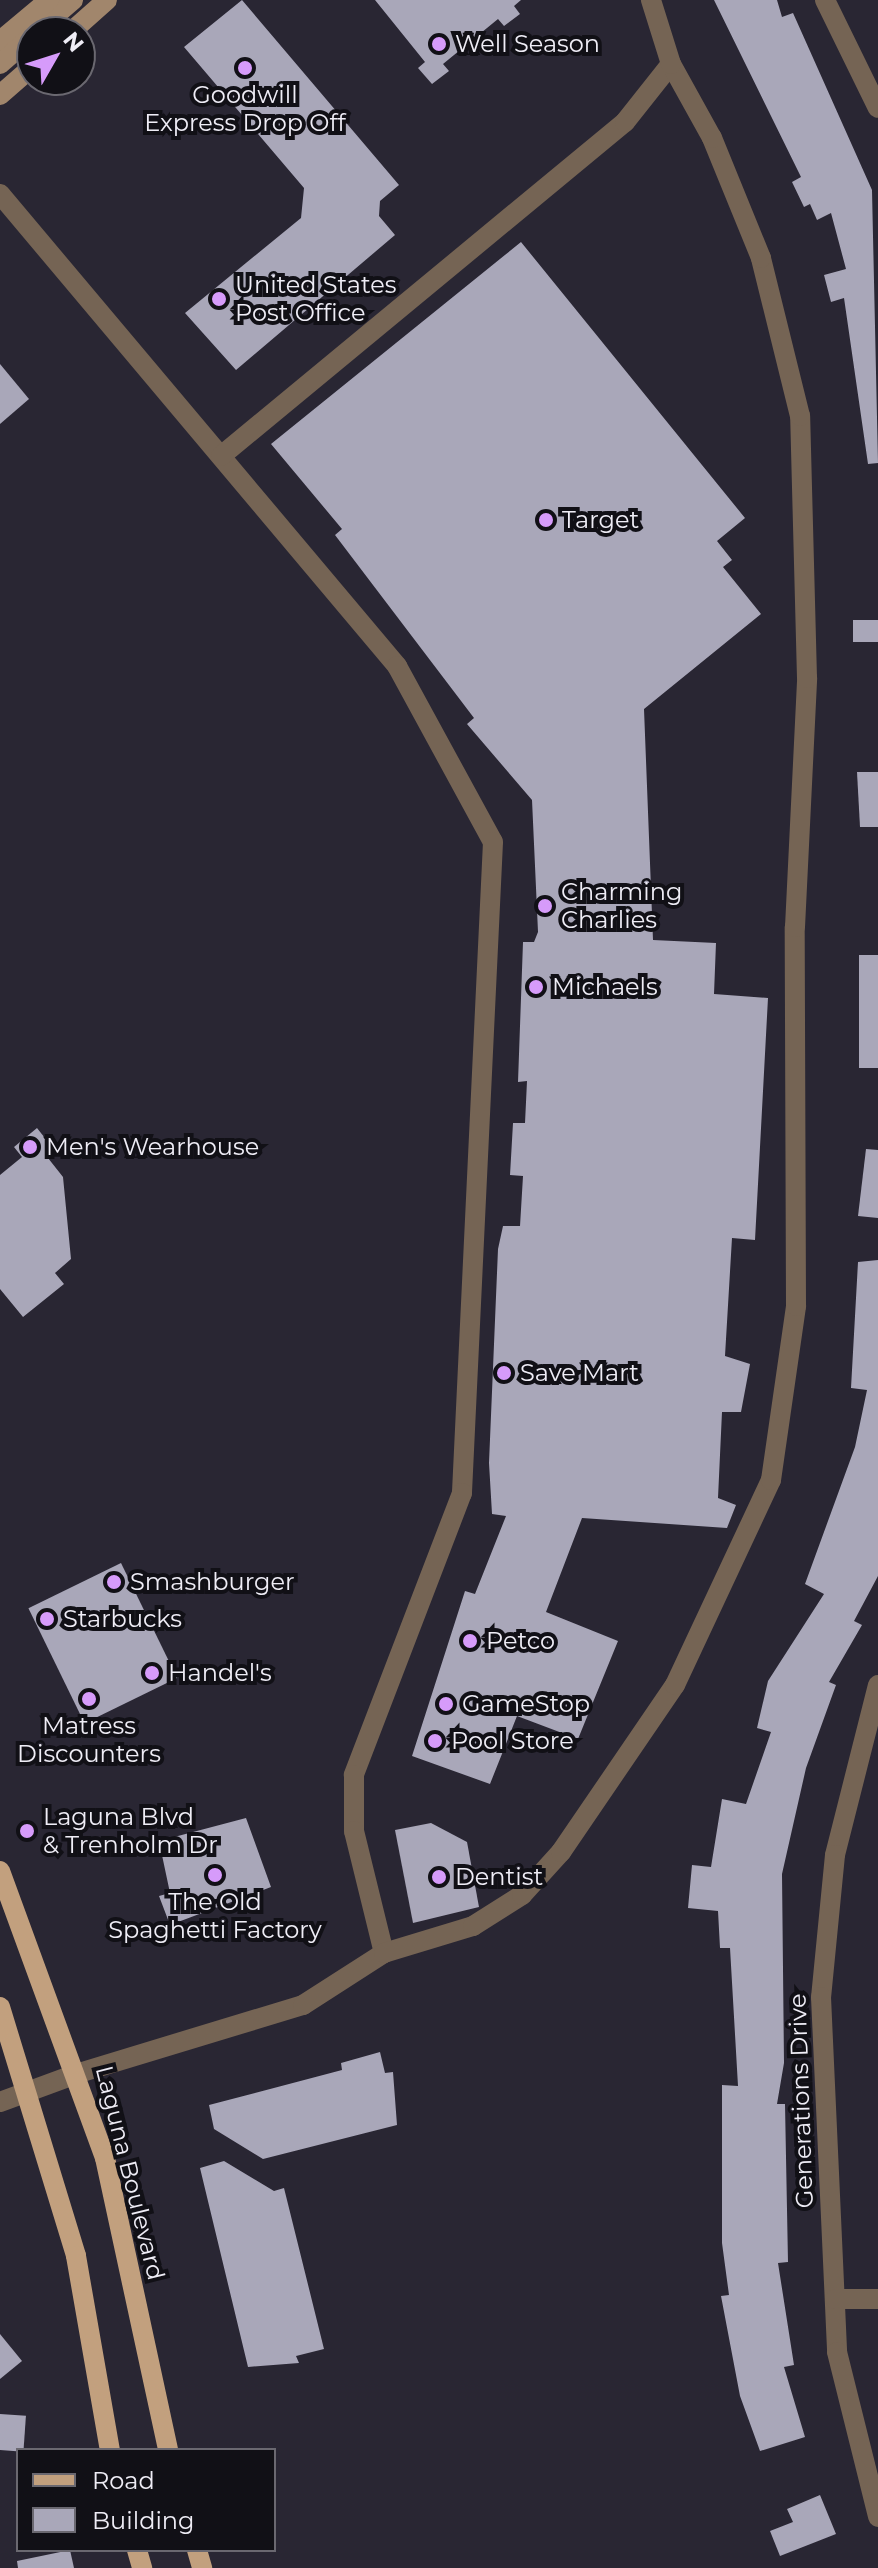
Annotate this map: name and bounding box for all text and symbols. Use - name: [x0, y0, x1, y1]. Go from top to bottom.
- north arrow: [16, 16, 96, 96]
- text: N: [57, 26, 90, 57]
- place label: Well Season: [455, 30, 600, 58]
- marker: Well Season: [430, 35, 448, 53]
- marker: Goodwill Express Drop Off: [236, 59, 254, 77]
- place label: Goodwill Express Drop Off: [144, 81, 346, 137]
- place label: United States Post Office: [235, 271, 397, 327]
- marker: United States Post Office: [210, 290, 228, 308]
- place label: Target: [562, 506, 639, 534]
- marker: Target: [537, 511, 555, 529]
- place label: Charming Charlies: [561, 878, 682, 934]
- marker: Charming Charlies: [536, 897, 554, 915]
- place label: Michaels: [552, 973, 658, 1001]
- marker: Michaels: [527, 978, 545, 996]
- place label: Men's Wearhouse: [46, 1133, 259, 1161]
- marker: Men's Wearhouse: [21, 1138, 39, 1156]
- place label: Save Mart: [520, 1359, 639, 1387]
- marker: Save Mart: [495, 1364, 513, 1382]
- place label: Smashburger: [130, 1568, 295, 1596]
- marker: Smashburger: [105, 1573, 123, 1591]
- place label: Starbucks: [63, 1605, 182, 1633]
- marker: Starbucks: [38, 1610, 56, 1628]
- place label: Petco: [486, 1627, 555, 1655]
- marker: Petco: [461, 1632, 479, 1650]
- place label: Handel's: [168, 1659, 272, 1687]
- marker: Handel's: [143, 1664, 161, 1682]
- marker: Matress Discounters: [80, 1690, 98, 1708]
- place label: GameStop: [462, 1690, 590, 1718]
- marker: GameStop: [437, 1695, 455, 1713]
- place label: Matress Discounters: [17, 1712, 161, 1768]
- place label: Pool Store: [451, 1727, 574, 1755]
- marker: Pool Store: [426, 1732, 444, 1750]
- place label: Laguna Blvd & Trenholm Dr: [43, 1803, 218, 1859]
- marker: Laguna Blvd & Trenholm Dr: [18, 1822, 36, 1840]
- place label: Dentist: [455, 1863, 543, 1891]
- marker: The Old Spaghetti Factory: [206, 1866, 224, 1884]
- marker: Dentist: [430, 1868, 448, 1886]
- place label: The Old Spaghetti Factory: [108, 1888, 322, 1944]
- street label: Generations Drive: [783, 1993, 819, 2209]
- street label: Laguna Boulevard: [89, 2063, 171, 2283]
- legend: [16, 2448, 276, 2552]
- text: Road: [92, 2466, 155, 2495]
- text: Building: [92, 2506, 195, 2535]

